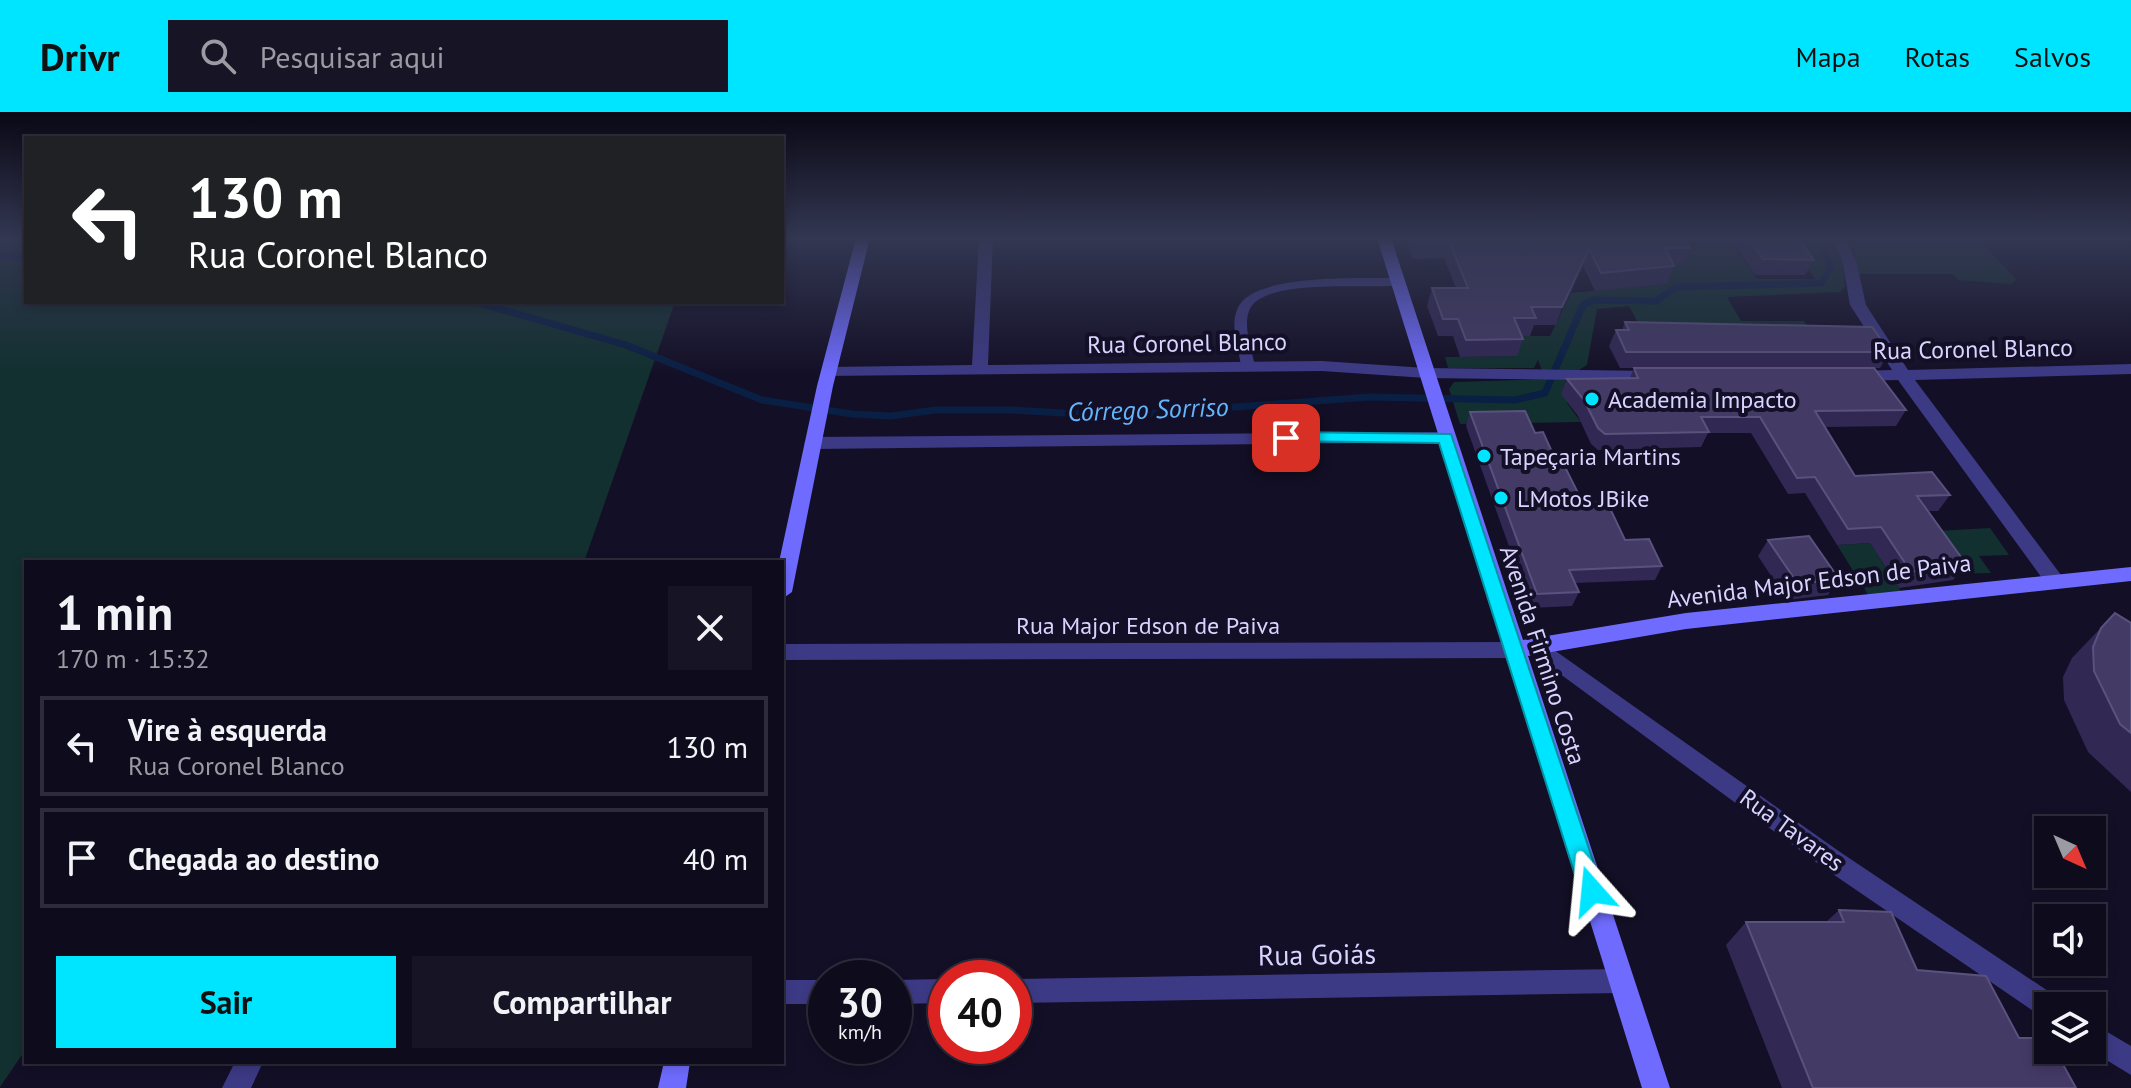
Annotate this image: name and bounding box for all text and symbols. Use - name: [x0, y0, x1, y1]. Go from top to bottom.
- search box: [168, 20, 728, 92]
- text: Drivr: [40, 32, 120, 81]
- icon: search: [196, 34, 240, 78]
- text: Pesquisar aqui: [260, 37, 444, 76]
- text: Mapa: [1796, 38, 1861, 75]
- text: Rotas: [1905, 38, 1970, 75]
- text: Salvos: [2014, 38, 2091, 75]
- text: 130 m: [188, 161, 343, 233]
- icon: left: [56, 168, 160, 272]
- text: Rua Coronel Blanco: [188, 231, 488, 278]
- street label: Rua Coronel Blanco: [1087, 326, 1287, 360]
- street label: Rua Coronel Blanco: [1873, 332, 2073, 366]
- place label: Academia Impacto: [1608, 384, 1797, 415]
- water label: Córrego Sorriso: [1067, 390, 1229, 428]
- marker: Academia Impacto: [1583, 390, 1601, 408]
- pin: [1252, 404, 1320, 472]
- icon: arrive: [1264, 416, 1308, 460]
- place label: Tapeçaria Martins: [1500, 441, 1681, 472]
- marker: Tapeçaria Martins: [1475, 447, 1493, 465]
- place label: LMotos JBike: [1517, 483, 1649, 514]
- marker: LMotos JBike: [1492, 489, 1510, 507]
- street label: Avenida Firmino Costa: [1493, 541, 1593, 769]
- street label: Avenida Major Edson de Paiva: [1665, 547, 1973, 615]
- text: 1 min: [56, 581, 173, 643]
- button: close: [668, 586, 752, 670]
- street label: Rua Major Edson de Paiva: [1016, 610, 1280, 641]
- text: 170 m · 15:32: [56, 642, 210, 675]
- text: Vire à esquerda: [128, 710, 327, 749]
- icon: left: [60, 724, 104, 768]
- text: 130 m: [667, 727, 748, 766]
- text: Rua Coronel Blanco: [128, 749, 345, 782]
- street label: Rua Tavares: [1734, 782, 1850, 878]
- north arrow: [2034, 816, 2106, 888]
- map controls: [2034, 816, 2106, 1064]
- icon: arrive: [60, 836, 104, 880]
- text: Chegada ao destino: [128, 839, 379, 878]
- text: 40 m: [683, 839, 748, 878]
- position arrow: [1550, 849, 1634, 933]
- button: sound: [2034, 904, 2106, 976]
- street label: Rua Goiás: [1258, 934, 1376, 974]
- button: Sair: [56, 956, 396, 1048]
- button: Compartilhar: [412, 956, 752, 1048]
- speed limit sign: 40: [928, 960, 1032, 1064]
- text: 30: [837, 976, 883, 1028]
- button: layers: [2034, 992, 2106, 1064]
- text: km/h: [838, 1019, 882, 1045]

